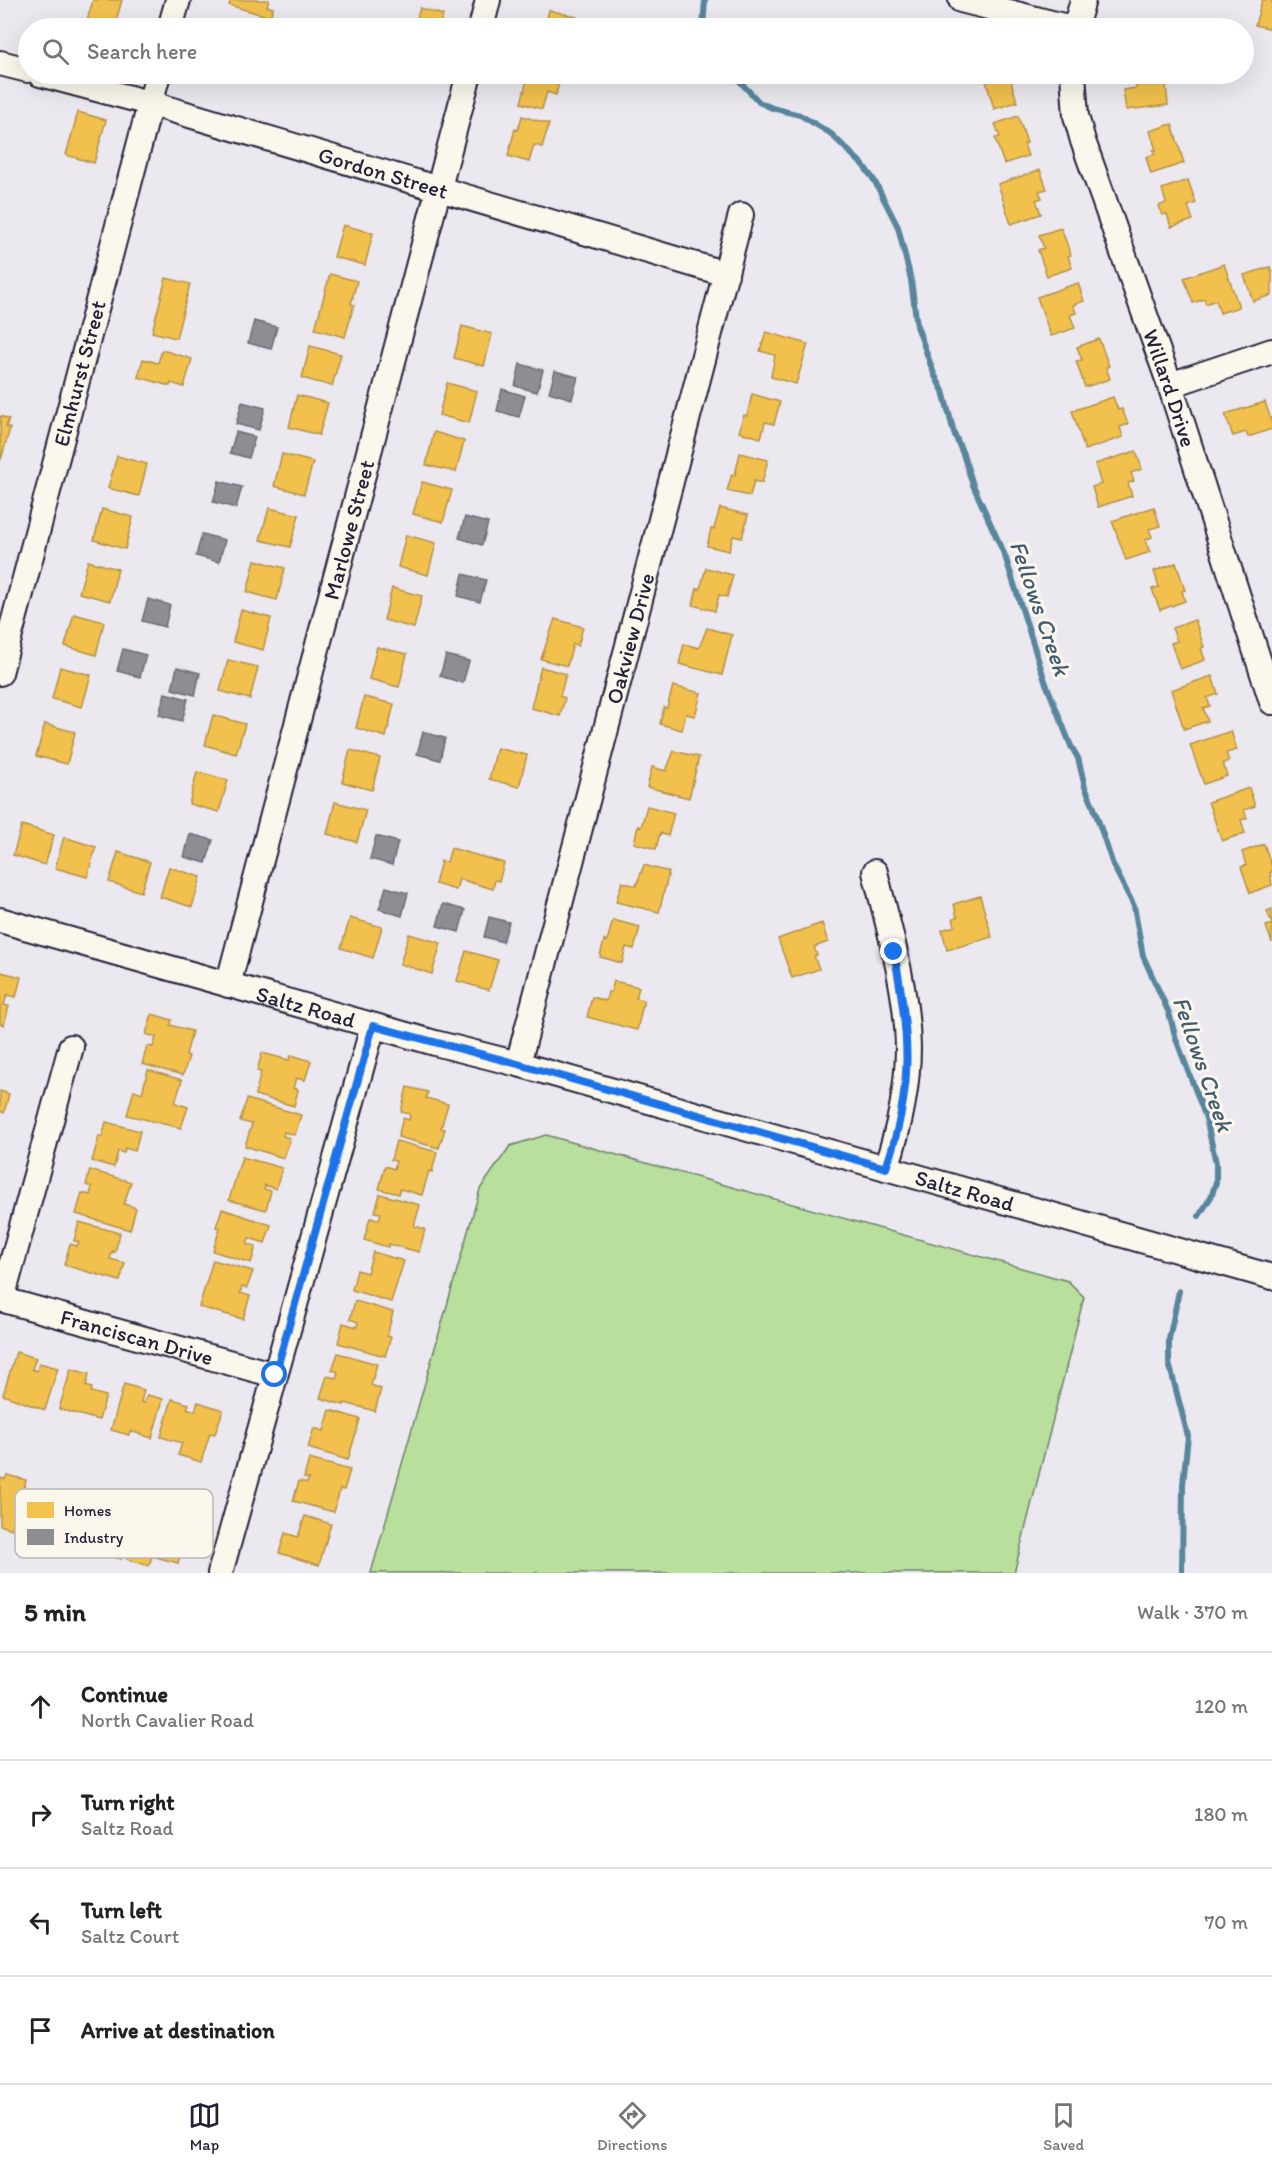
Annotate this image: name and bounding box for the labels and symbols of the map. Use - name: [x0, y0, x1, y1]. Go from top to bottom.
- street label: Gordon Street: [315, 141, 451, 205]
- street label: Elmhurst Street: [47, 297, 112, 449]
- street label: Willard Drive: [1137, 326, 1202, 450]
- street label: Marlowe Street: [318, 457, 380, 603]
- water label: Fellows Creek: [1004, 536, 1078, 681]
- street label: Oakview Drive: [600, 570, 660, 707]
- route end: [880, 938, 906, 964]
- street label: Saltz Road: [253, 980, 359, 1034]
- water label: Fellows Creek: [1167, 992, 1241, 1137]
- street label: Saltz Road: [912, 1164, 1017, 1218]
- street label: Franciscan Drive: [57, 1303, 216, 1371]
- route start: [261, 1361, 287, 1387]
- legend: [15, 1489, 213, 1558]
- text: Homes: [64, 1501, 111, 1520]
- text: Industry: [64, 1528, 124, 1547]

